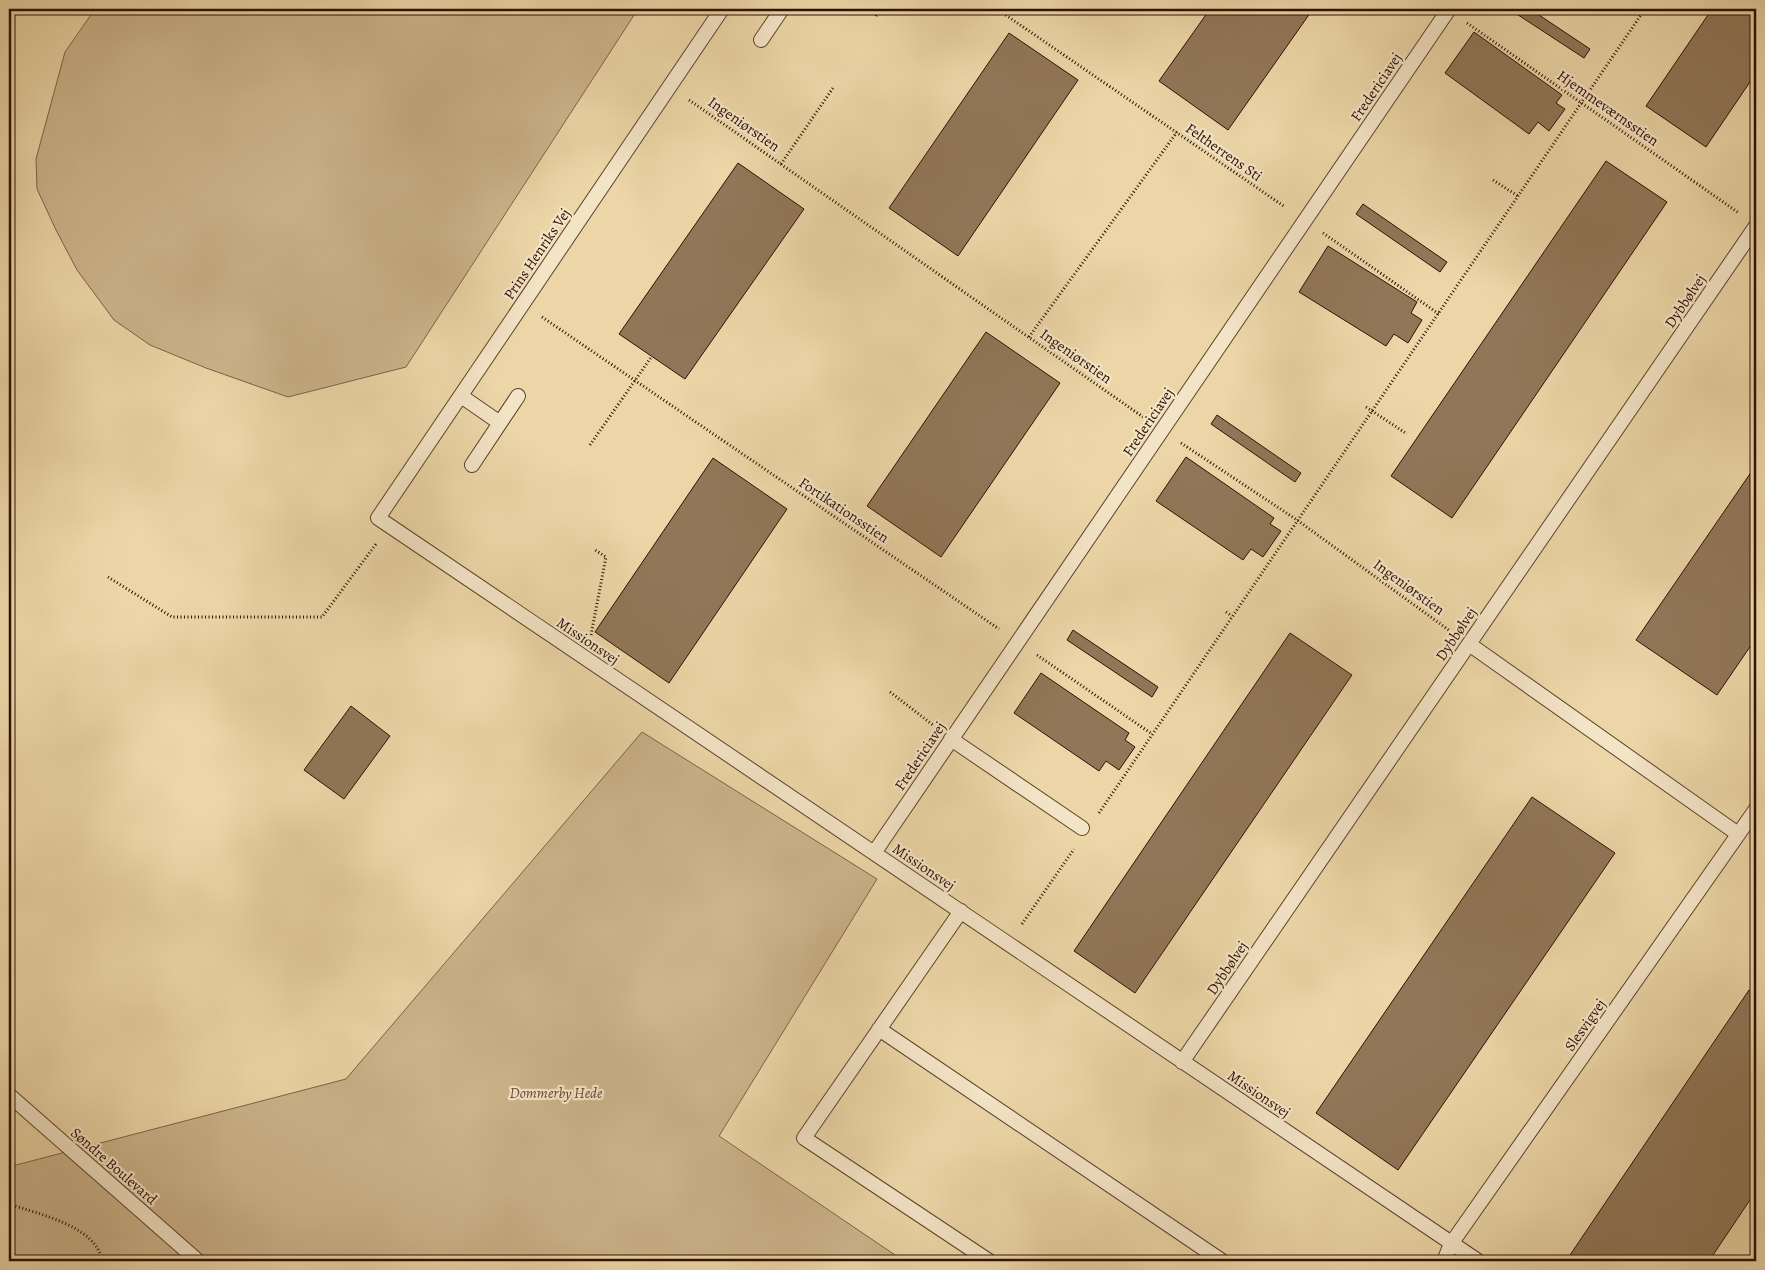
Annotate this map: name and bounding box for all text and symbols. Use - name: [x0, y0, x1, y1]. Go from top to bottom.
- street label: Fredericiavej: [1346, 49, 1406, 125]
- street label: Hjemmeværnsstien: [1553, 65, 1663, 151]
- street label: Ingeniørstien: [704, 92, 784, 156]
- street label: Feltherrens Sti: [1182, 118, 1266, 186]
- street label: Prins Henriks Vej: [499, 204, 575, 304]
- street label: Dybbølvej: [1660, 270, 1710, 332]
- street label: Ingeniørstien: [1036, 324, 1116, 388]
- street label: Fredericiavej: [1118, 384, 1178, 460]
- street label: Fortikationsstien: [795, 472, 893, 548]
- street label: Ingeniørstien: [1369, 554, 1449, 620]
- street label: Dybbølvej: [1431, 603, 1481, 665]
- street label: Missionsvej: [553, 613, 623, 669]
- street label: Fredericiavej: [890, 718, 950, 794]
- street label: Missionsvej: [889, 839, 959, 895]
- street label: Dybbølvej: [1202, 937, 1252, 999]
- street label: Slesvigvej: [1560, 995, 1610, 1055]
- street label: Missionsvej: [1224, 1066, 1294, 1122]
- park label: Dommerby Hede: [510, 1083, 603, 1103]
- street label: Søndre Boulevard: [66, 1123, 162, 1210]

